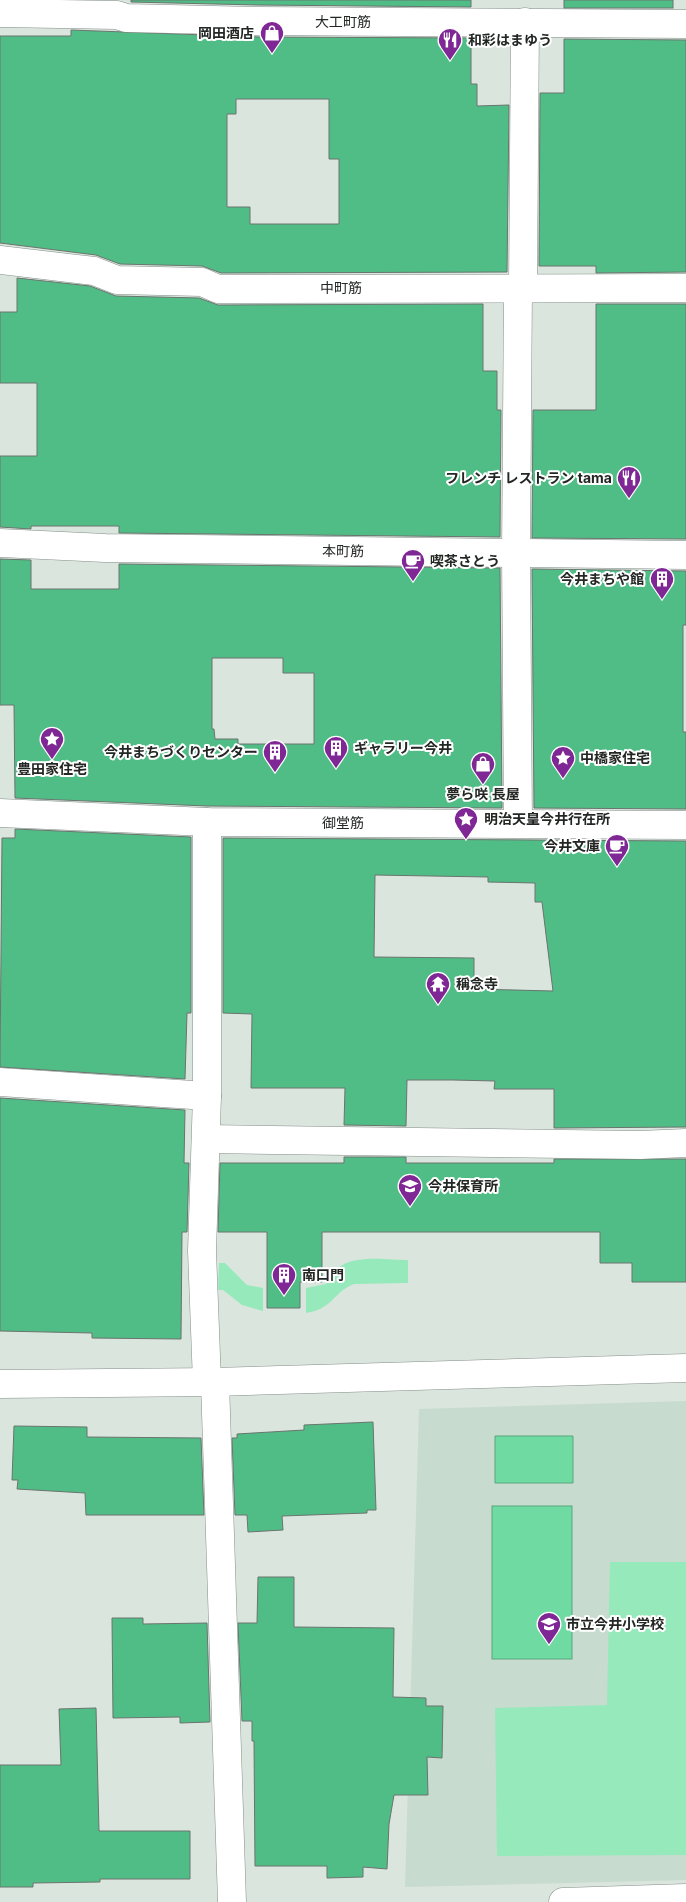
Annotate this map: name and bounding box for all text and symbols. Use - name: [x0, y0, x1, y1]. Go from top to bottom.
- street label: 大工町筋: [315, 13, 371, 30]
- shop icon: 岡田酒店: [259, 20, 285, 54]
- place label: 岡田酒店: [198, 24, 254, 41]
- restaurant icon: 和彩はまゆう: [437, 27, 463, 61]
- place label: 和彩はまゆう: [468, 31, 552, 48]
- street label: 中町筋: [320, 279, 362, 296]
- restaurant icon: フレンチ レストラン tama: [616, 465, 642, 499]
- place label: フレンチ レストラン tama: [445, 469, 612, 486]
- street label: 本町筋: [322, 542, 364, 559]
- cafe icon: 喫茶さとう: [400, 548, 426, 582]
- place label: 喫茶さとう: [430, 552, 500, 569]
- building icon: 今井まちや館: [649, 566, 675, 600]
- place label: 今井まちや館: [560, 570, 644, 587]
- place icon: 豊田家住宅: [39, 726, 65, 760]
- building icon: ギャラリー今井: [323, 735, 349, 769]
- building icon: 今井まちづくりセンター: [262, 739, 288, 773]
- place label: ギャラリー今井: [354, 739, 452, 756]
- place label: 今井まちづくりセンター: [104, 743, 258, 760]
- place icon: 中橋家住宅: [550, 745, 576, 779]
- place label: 中橋家住宅: [580, 749, 650, 766]
- shop icon: 夢ら咲 長屋: [470, 751, 496, 785]
- place label: 豊田家住宅: [17, 760, 87, 777]
- place label: 夢ら咲 長屋: [446, 785, 520, 802]
- place icon: 明治天皇今井行在所: [453, 806, 479, 840]
- place label: 明治天皇今井行在所: [484, 810, 610, 827]
- street label: 御堂筋: [322, 814, 364, 831]
- cafe icon: 今井文庫: [604, 833, 630, 867]
- place label: 今井文庫: [544, 837, 600, 854]
- temple icon: 稱念寺: [425, 971, 451, 1005]
- place label: 稱念寺: [456, 975, 498, 992]
- school or university icon: 今井保育所: [397, 1173, 423, 1207]
- place label: 今井保育所: [428, 1177, 498, 1194]
- building icon: 南口門: [271, 1262, 297, 1296]
- place label: 南口門: [302, 1266, 344, 1283]
- school or university icon: 市立今井小学校: [536, 1611, 562, 1645]
- place label: 市立今井小学校: [566, 1615, 664, 1632]

